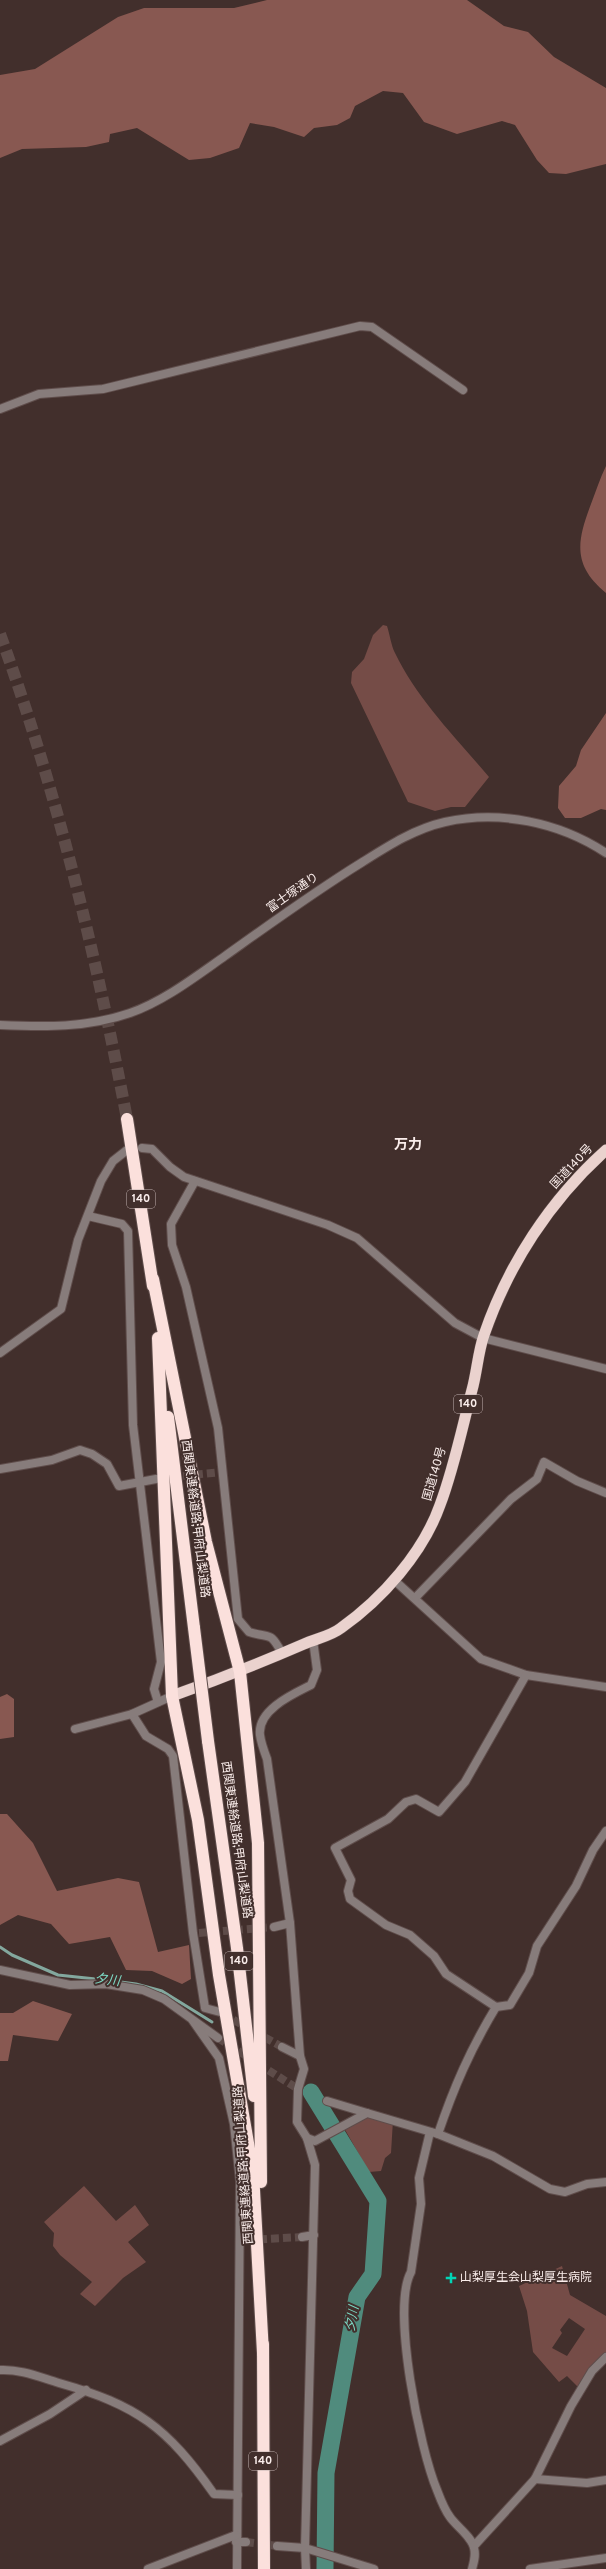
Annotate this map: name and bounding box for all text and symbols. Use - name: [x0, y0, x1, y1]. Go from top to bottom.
- street label: 富士塚通り: [264, 869, 322, 917]
- district label: 万力: [394, 1137, 422, 1154]
- street label: 国道140号: [547, 1141, 597, 1193]
- road number: 140: [127, 1190, 155, 1208]
- road number: 140: [454, 1395, 482, 1413]
- street label: 西関東連絡道路;甲府山梨道路: [177, 1439, 213, 1599]
- street label: 国道140号: [420, 1445, 450, 1503]
- street label: 西関東連絡道路;甲府山梨道路: [217, 1760, 255, 1920]
- road number: 140: [225, 1952, 253, 1970]
- water label: 夕川: [93, 1972, 123, 1991]
- street label: 西関東連絡道路;甲府山梨道路: [230, 2085, 258, 2245]
- place label: 山梨厚生会山梨厚生病院: [460, 2270, 592, 2286]
- marker: 山梨厚生会山梨厚生病院: [445, 2272, 457, 2284]
- water label: 夕川: [343, 2303, 363, 2333]
- road number: 140: [249, 2452, 277, 2470]

